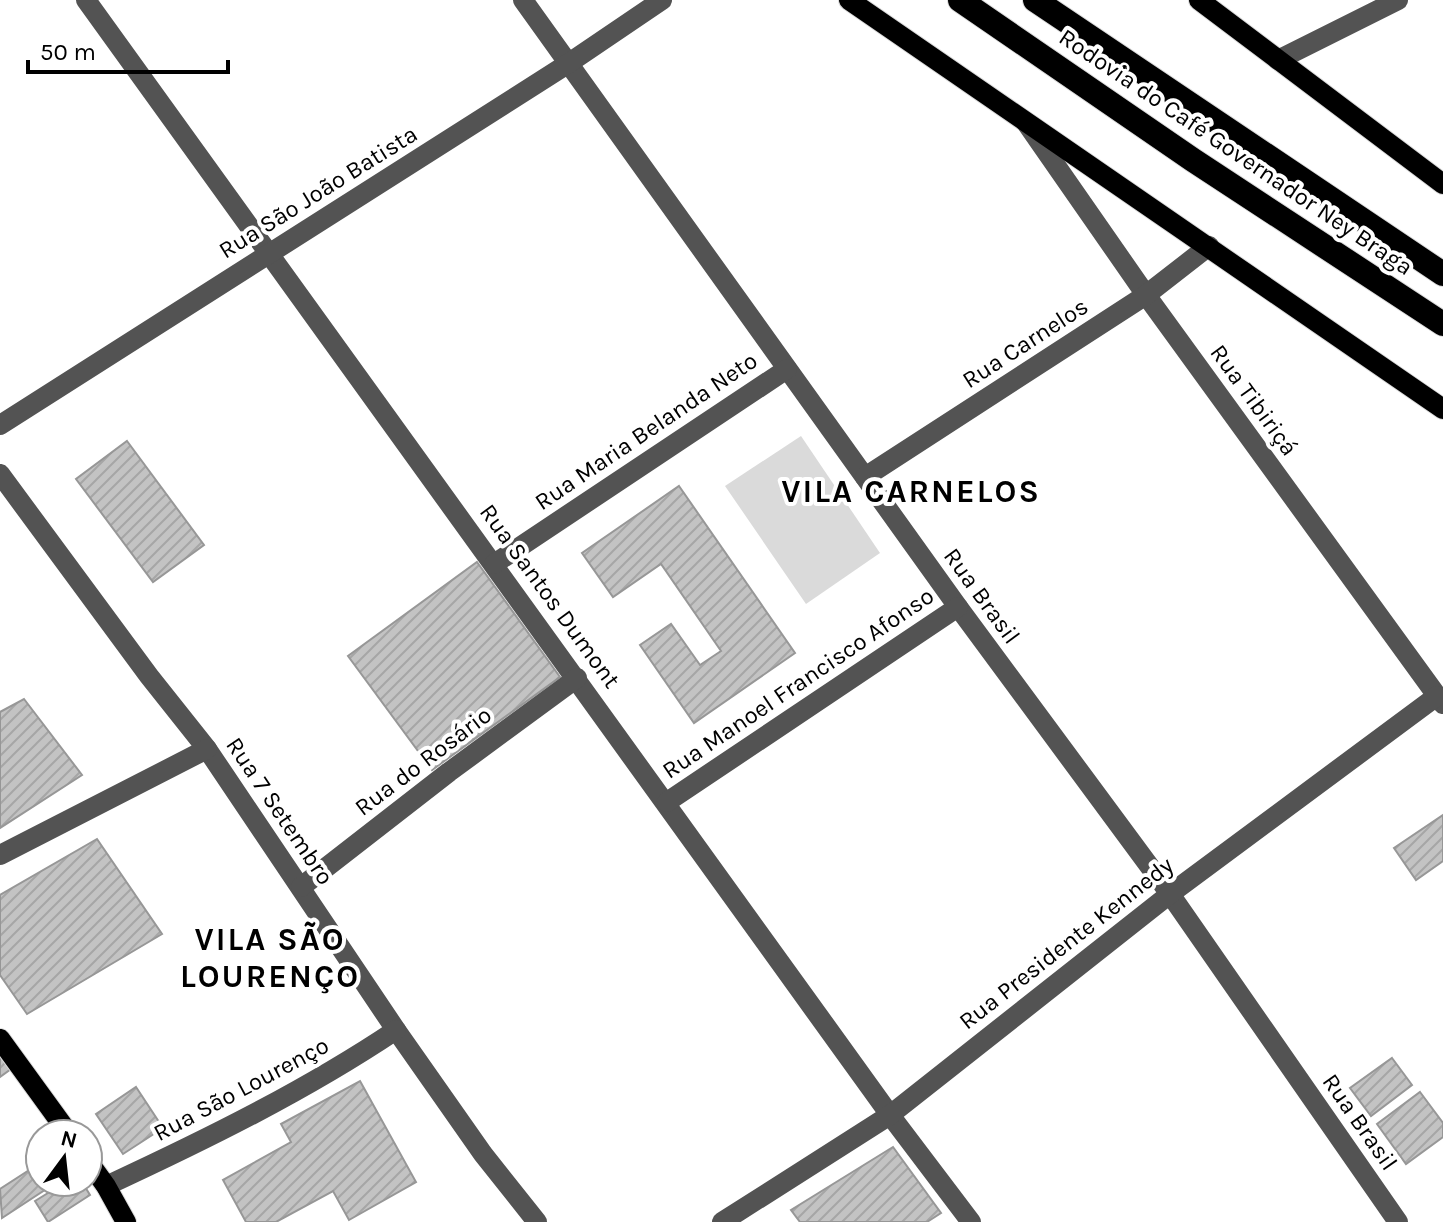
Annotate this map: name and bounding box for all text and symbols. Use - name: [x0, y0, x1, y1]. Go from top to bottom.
- street label: Rodovia do Café Governador Ney Braga: [1054, 23, 1418, 281]
- scale bar: [28, 24, 228, 74]
- text: 50 m: [40, 38, 96, 66]
- street label: Rua São João Batista: [214, 120, 422, 264]
- street label: Rua Carnelos: [957, 292, 1093, 394]
- street label: Rua Tibiriçá: [1204, 339, 1304, 461]
- street label: Rua Maria Belanda Neto: [530, 346, 762, 516]
- district label: VILA CARNELOS: [781, 473, 1041, 510]
- street label: Rua Santos Dumont: [474, 499, 626, 693]
- street label: Rua Brasil: [938, 543, 1026, 649]
- street label: Rua Manoel Francisco Afonso: [657, 582, 939, 784]
- street label: Rua do Rosário: [349, 701, 497, 821]
- street label: Rua 7 Setembro: [220, 732, 340, 890]
- street label: Rua Presidente Kennedy: [953, 851, 1179, 1035]
- district label: VILA SÃO LOURENÇO: [180, 921, 360, 995]
- street label: Rua São Lourenço: [149, 1031, 333, 1147]
- street label: Rua Brasil: [1317, 1068, 1403, 1176]
- north arrow: [24, 1118, 104, 1198]
- text: N: [58, 1125, 80, 1154]

